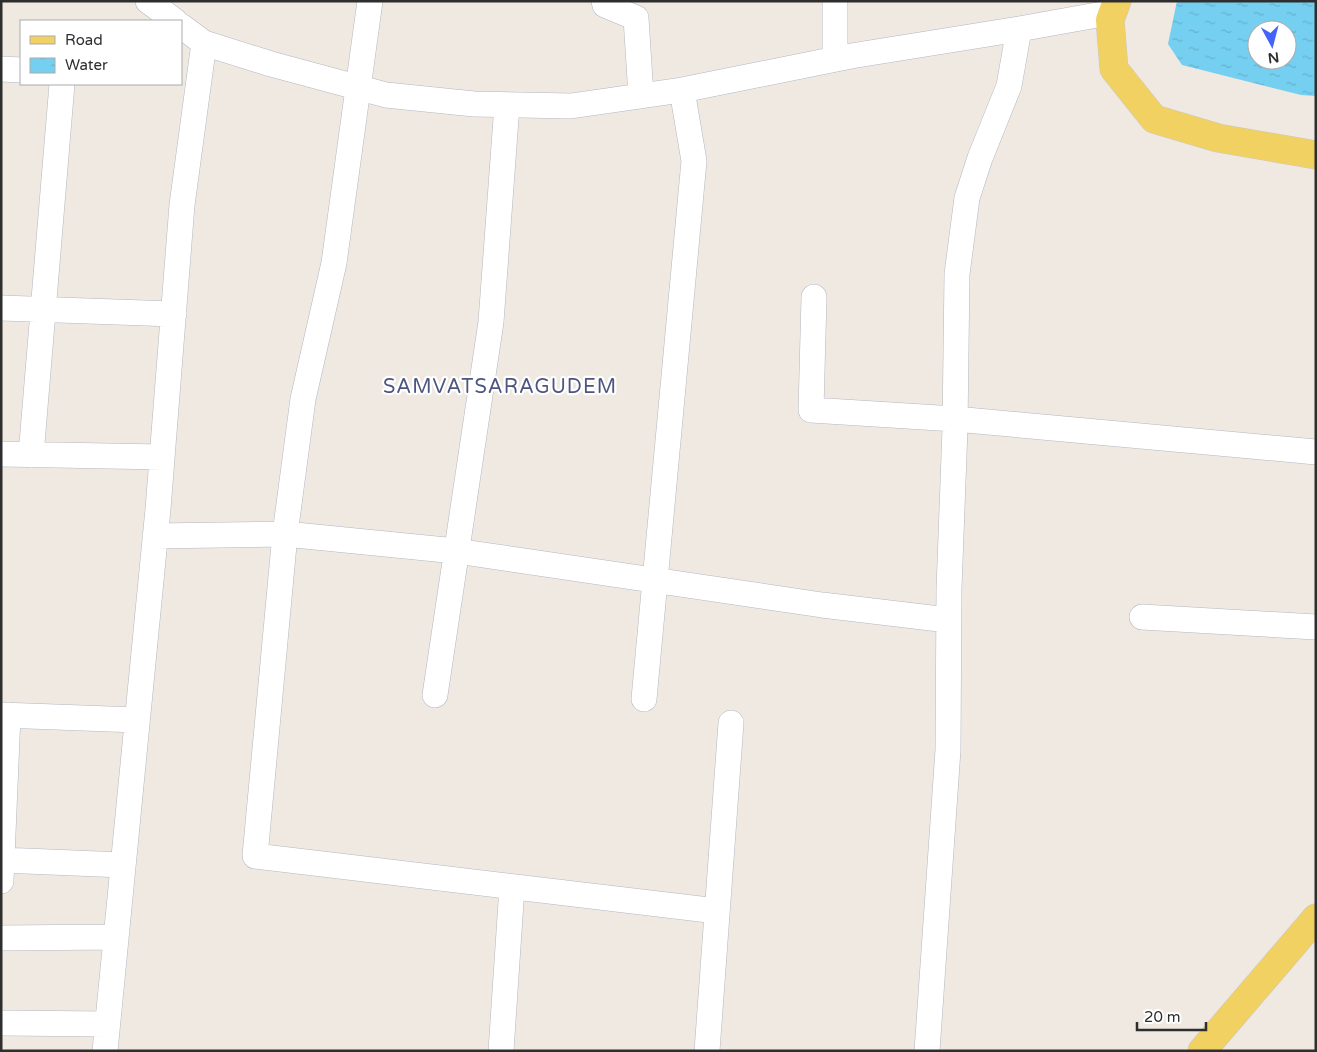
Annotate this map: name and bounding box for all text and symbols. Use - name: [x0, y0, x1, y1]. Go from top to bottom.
- legend: [20, 20, 182, 85]
- north arrow: [1247, 20, 1297, 70]
- text: Road: [65, 31, 103, 49]
- text: N: [1267, 48, 1280, 67]
- text: Water: [65, 56, 108, 74]
- district label: SAMVATSARAGUDEM: [383, 375, 617, 399]
- scale bar: [1137, 1000, 1206, 1032]
- text: 20 m: [1144, 1008, 1181, 1026]

